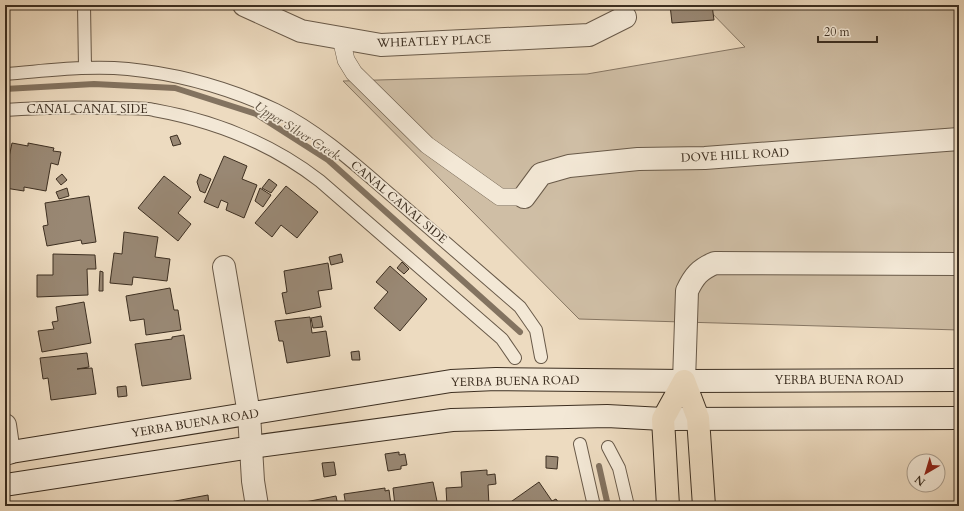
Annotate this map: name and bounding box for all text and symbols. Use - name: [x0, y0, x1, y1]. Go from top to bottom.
- scale bar: [818, 18, 877, 44]
- text: 20 m: [824, 24, 851, 40]
- street label: WHEATLEY PLACE: [376, 31, 491, 51]
- water label: Upper Silver Creek: [251, 97, 344, 165]
- street label: CANAL CANAL SIDE: [26, 101, 148, 117]
- street label: DOVE HILL ROAD: [680, 144, 790, 166]
- street label: CANAL CANAL SIDE: [347, 157, 451, 247]
- street label: YERBA BUENA ROAD: [450, 372, 580, 390]
- street label: YERBA BUENA ROAD: [775, 372, 904, 388]
- street label: YERBA BUENA ROAD: [130, 405, 260, 441]
- north arrow: [906, 453, 946, 493]
- text: N: [911, 471, 929, 489]

